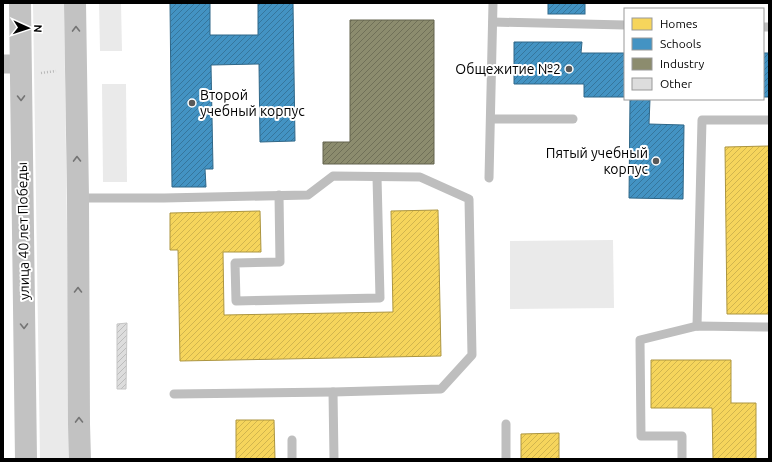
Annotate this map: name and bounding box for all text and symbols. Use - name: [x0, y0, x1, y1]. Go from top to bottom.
- north arrow: [8, 8, 48, 48]
- legend: [624, 8, 764, 100]
- text: Homes: [660, 17, 698, 30]
- text: N: [32, 24, 44, 33]
- one-way arrow: [72, 26, 80, 32]
- text: Schools: [660, 37, 701, 50]
- text: Industry: [660, 57, 705, 70]
- place label: Общежитие №2: [455, 61, 561, 77]
- marker: Общежитие №2: [564, 64, 574, 74]
- text: Other: [660, 77, 693, 90]
- place label: Второй учебный корпус: [200, 87, 305, 119]
- one-way arrow: [16, 95, 25, 101]
- marker: Второй учебный корпус: [187, 98, 197, 108]
- place label: Пятый учебный корпус: [546, 145, 648, 177]
- one-way arrow: [73, 156, 81, 162]
- marker: Пятый учебный корпус: [651, 156, 661, 166]
- street label: улица 40 лет Победы: [14, 162, 32, 300]
- one-way arrow: [74, 287, 82, 293]
- one-way arrow: [20, 323, 28, 329]
- one-way arrow: [75, 417, 83, 423]

